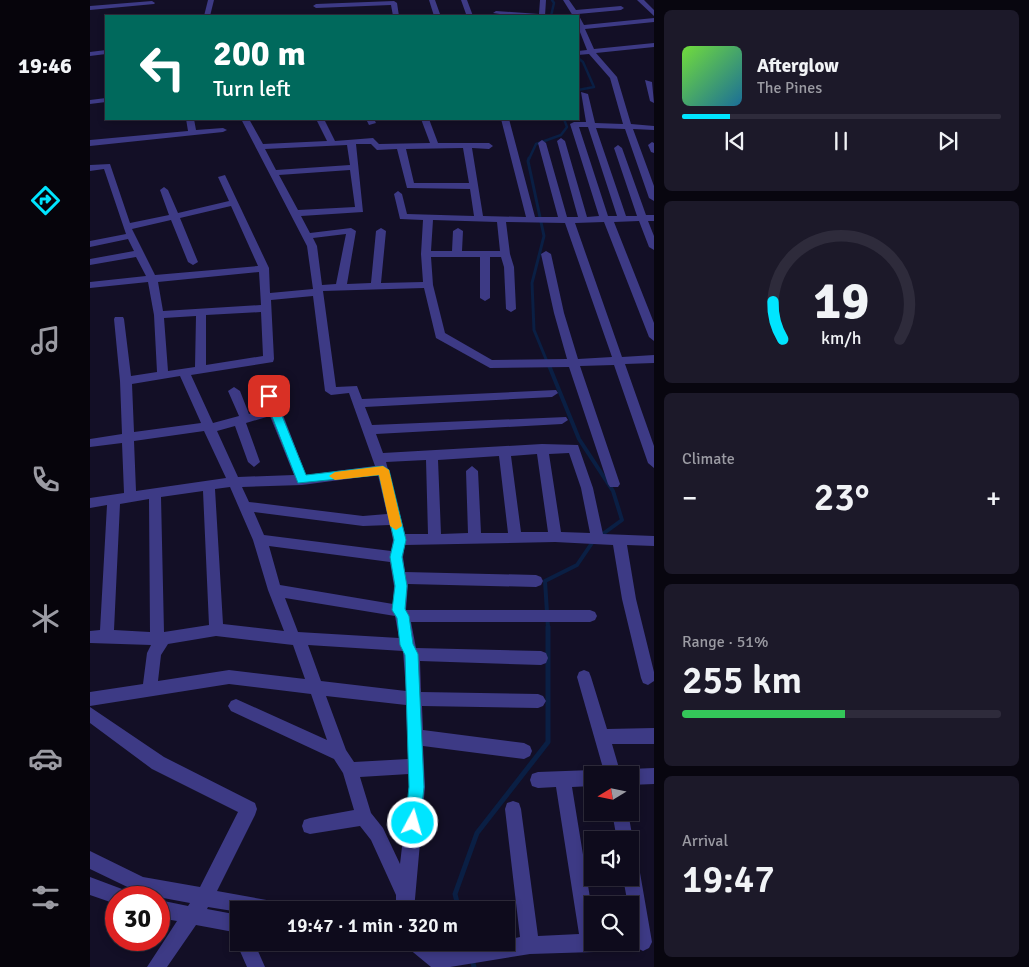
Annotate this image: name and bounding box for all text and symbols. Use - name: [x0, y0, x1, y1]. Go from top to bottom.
- text: 200 m: [213, 32, 306, 75]
- icon: left: [130, 35, 195, 100]
- text: 19:46: [18, 52, 72, 79]
- text: Afterglow: [757, 54, 839, 78]
- text: Turn left: [213, 75, 291, 102]
- text: The Pines: [757, 78, 822, 98]
- icon: previous: [721, 127, 749, 155]
- icon: pause: [827, 127, 855, 155]
- icon: next: [934, 127, 962, 155]
- icon: directions: [28, 183, 63, 218]
- text: 19: [813, 269, 870, 333]
- icon: music: [28, 323, 63, 358]
- text: km/h: [821, 327, 862, 349]
- pin: [248, 375, 290, 417]
- icon: arrive: [255, 382, 283, 410]
- text: Climate: [682, 449, 735, 469]
- icon: phone: [28, 462, 63, 497]
- text: 23°: [814, 474, 869, 521]
- text: −: [682, 481, 697, 515]
- text: +: [986, 481, 1001, 515]
- icon: climate: [28, 601, 63, 636]
- text: Range · 51%: [682, 632, 768, 652]
- text: 255 km: [682, 657, 802, 704]
- icon: car: [28, 741, 63, 776]
- north arrow: [584, 766, 639, 821]
- map controls: [584, 766, 639, 951]
- position arrow: [386, 796, 438, 848]
- button: sound: [584, 831, 639, 886]
- text: Arrival: [682, 831, 728, 851]
- text: 19:47: [682, 856, 775, 903]
- icon: filters: [28, 880, 63, 915]
- speed limit sign: 30: [105, 886, 170, 951]
- button: search: [584, 896, 639, 951]
- text: 19:47 · 1 min · 320 m: [287, 914, 458, 938]

